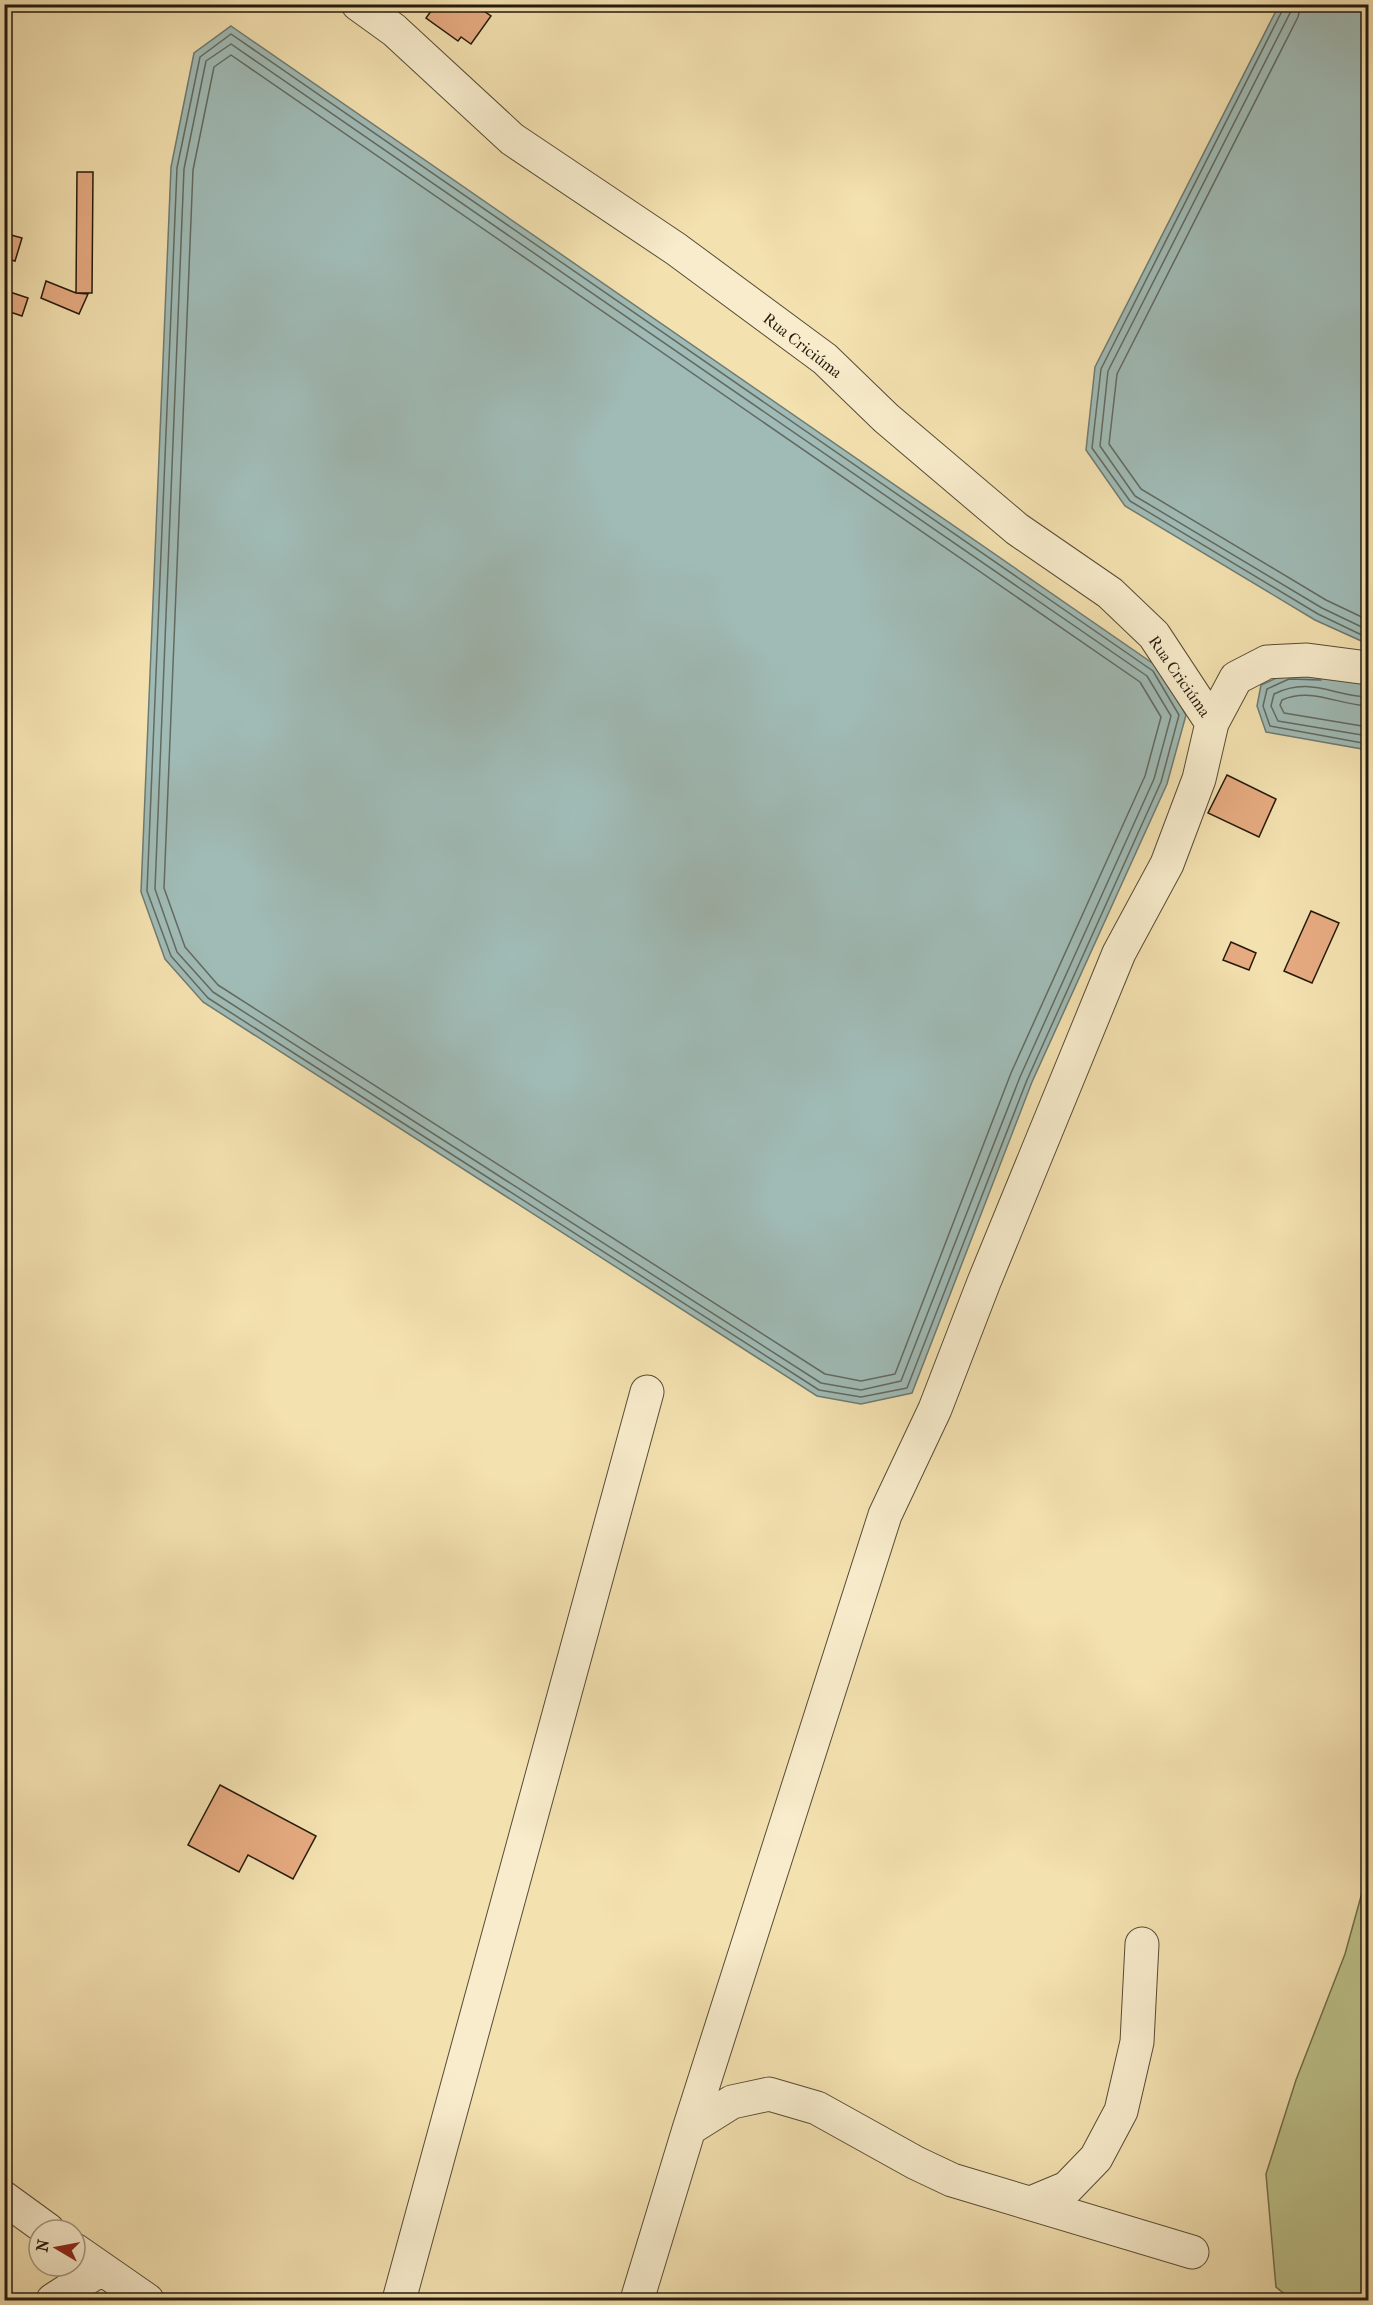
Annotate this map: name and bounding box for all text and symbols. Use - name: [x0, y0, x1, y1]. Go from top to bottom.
- street label: Rua Criciúma: [759, 309, 846, 382]
- street label: Rua Criciúma: [1145, 632, 1215, 721]
- north arrow: [27, 2218, 87, 2278]
- text: N: [32, 2237, 53, 2253]

